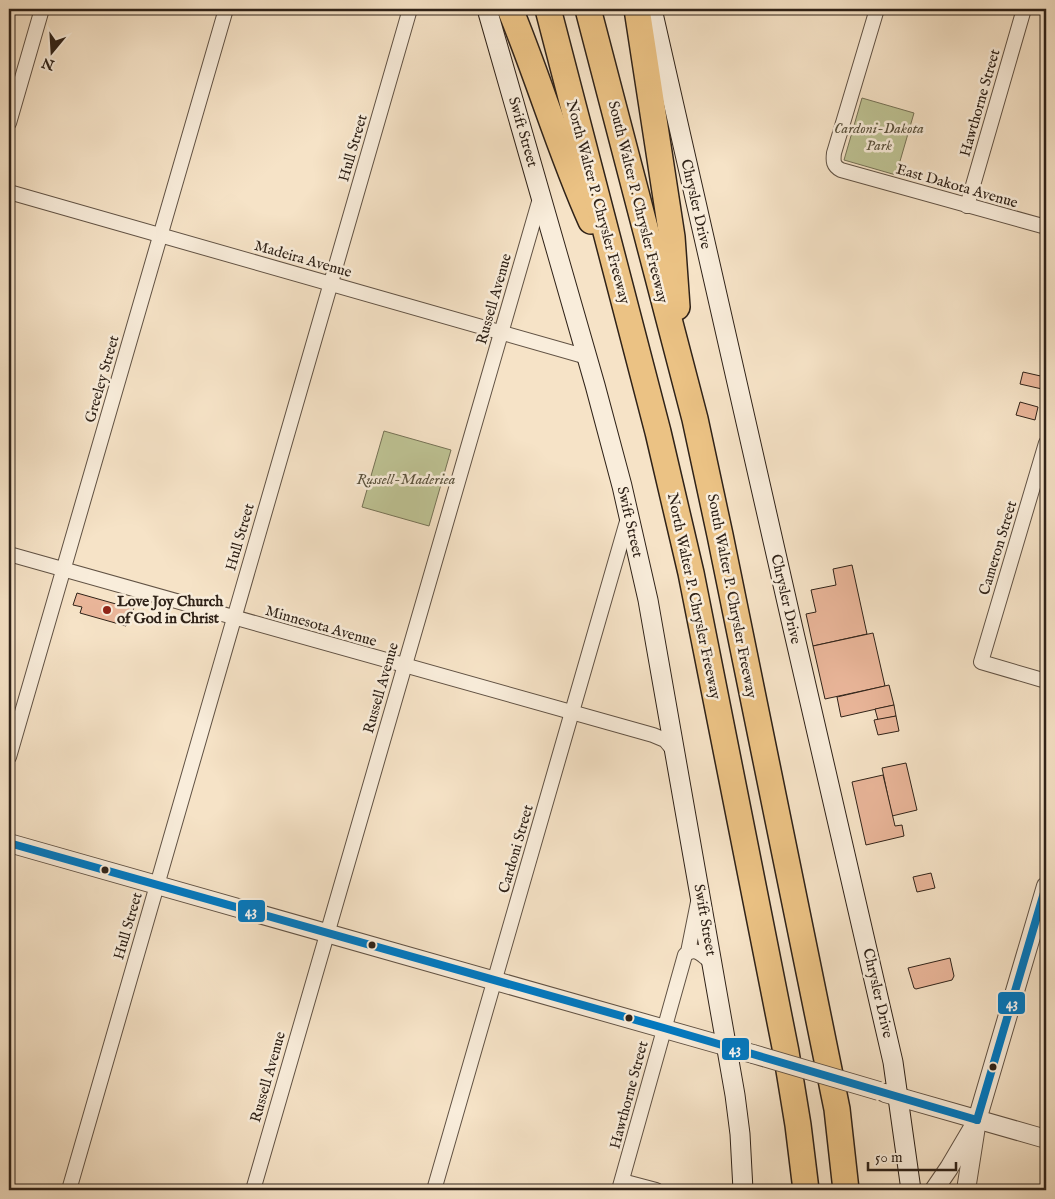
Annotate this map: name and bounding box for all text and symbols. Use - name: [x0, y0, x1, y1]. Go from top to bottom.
- north arrow: [28, 28, 78, 78]
- street label: Hawthorne Street: [956, 47, 1004, 159]
- text: N: [40, 53, 58, 74]
- street label: Swift Street: [504, 95, 542, 169]
- street label: North Walter P. Chrysler Freeway: [562, 98, 635, 307]
- street label: South Walter P. Chrysler Freeway: [604, 99, 673, 306]
- street label: Hull Street: [334, 112, 372, 184]
- park label: Cardoni-Dakota Park: [834, 119, 924, 155]
- street label: Chrysler Drive: [676, 157, 716, 251]
- street label: East Dakota Avenue: [894, 160, 1020, 213]
- street label: Madeira Avenue: [252, 236, 354, 282]
- street label: Russell Avenue: [472, 251, 516, 347]
- street label: Greeley Street: [80, 333, 124, 425]
- park label: Russell-Maderiea: [357, 470, 456, 489]
- street label: Swift Street: [613, 485, 647, 559]
- street label: North Walter P. Chrysler Freeway: [663, 491, 725, 702]
- street label: South Walter P. Chrysler Freeway: [703, 492, 761, 700]
- street label: Cameron Street: [975, 499, 1021, 597]
- street label: Hull Street: [221, 501, 259, 573]
- street label: Chrysler Drive: [766, 552, 806, 646]
- place label: Love Joy Church of God in Christ: [117, 592, 224, 628]
- street label: Minnesota Avenue: [263, 601, 379, 651]
- marker: Love Joy Church of God in Christ: [101, 604, 113, 616]
- street label: Russell Avenue: [359, 640, 403, 736]
- street label: Cardoni Street: [494, 803, 538, 895]
- unlabelled marker: [100, 865, 110, 875]
- street label: Swift Street: [689, 883, 721, 957]
- street label: Hull Street: [109, 890, 147, 962]
- line badge: 43: [237, 899, 266, 923]
- text: 43: [245, 903, 257, 921]
- unlabelled marker: [367, 940, 377, 950]
- street label: Chrysler Drive: [858, 946, 898, 1040]
- line badge: 43: [997, 991, 1026, 1015]
- text: 43: [1006, 995, 1018, 1013]
- unlabelled marker: [624, 1013, 634, 1023]
- street label: Russell Avenue: [246, 1029, 290, 1125]
- line badge: 43: [721, 1037, 750, 1061]
- street label: Hawthorne Street: [605, 1039, 653, 1151]
- text: 43: [729, 1041, 741, 1059]
- unlabelled marker: [988, 1062, 998, 1072]
- scale bar: [868, 1139, 955, 1171]
- text: 50 m: [875, 1148, 903, 1167]

